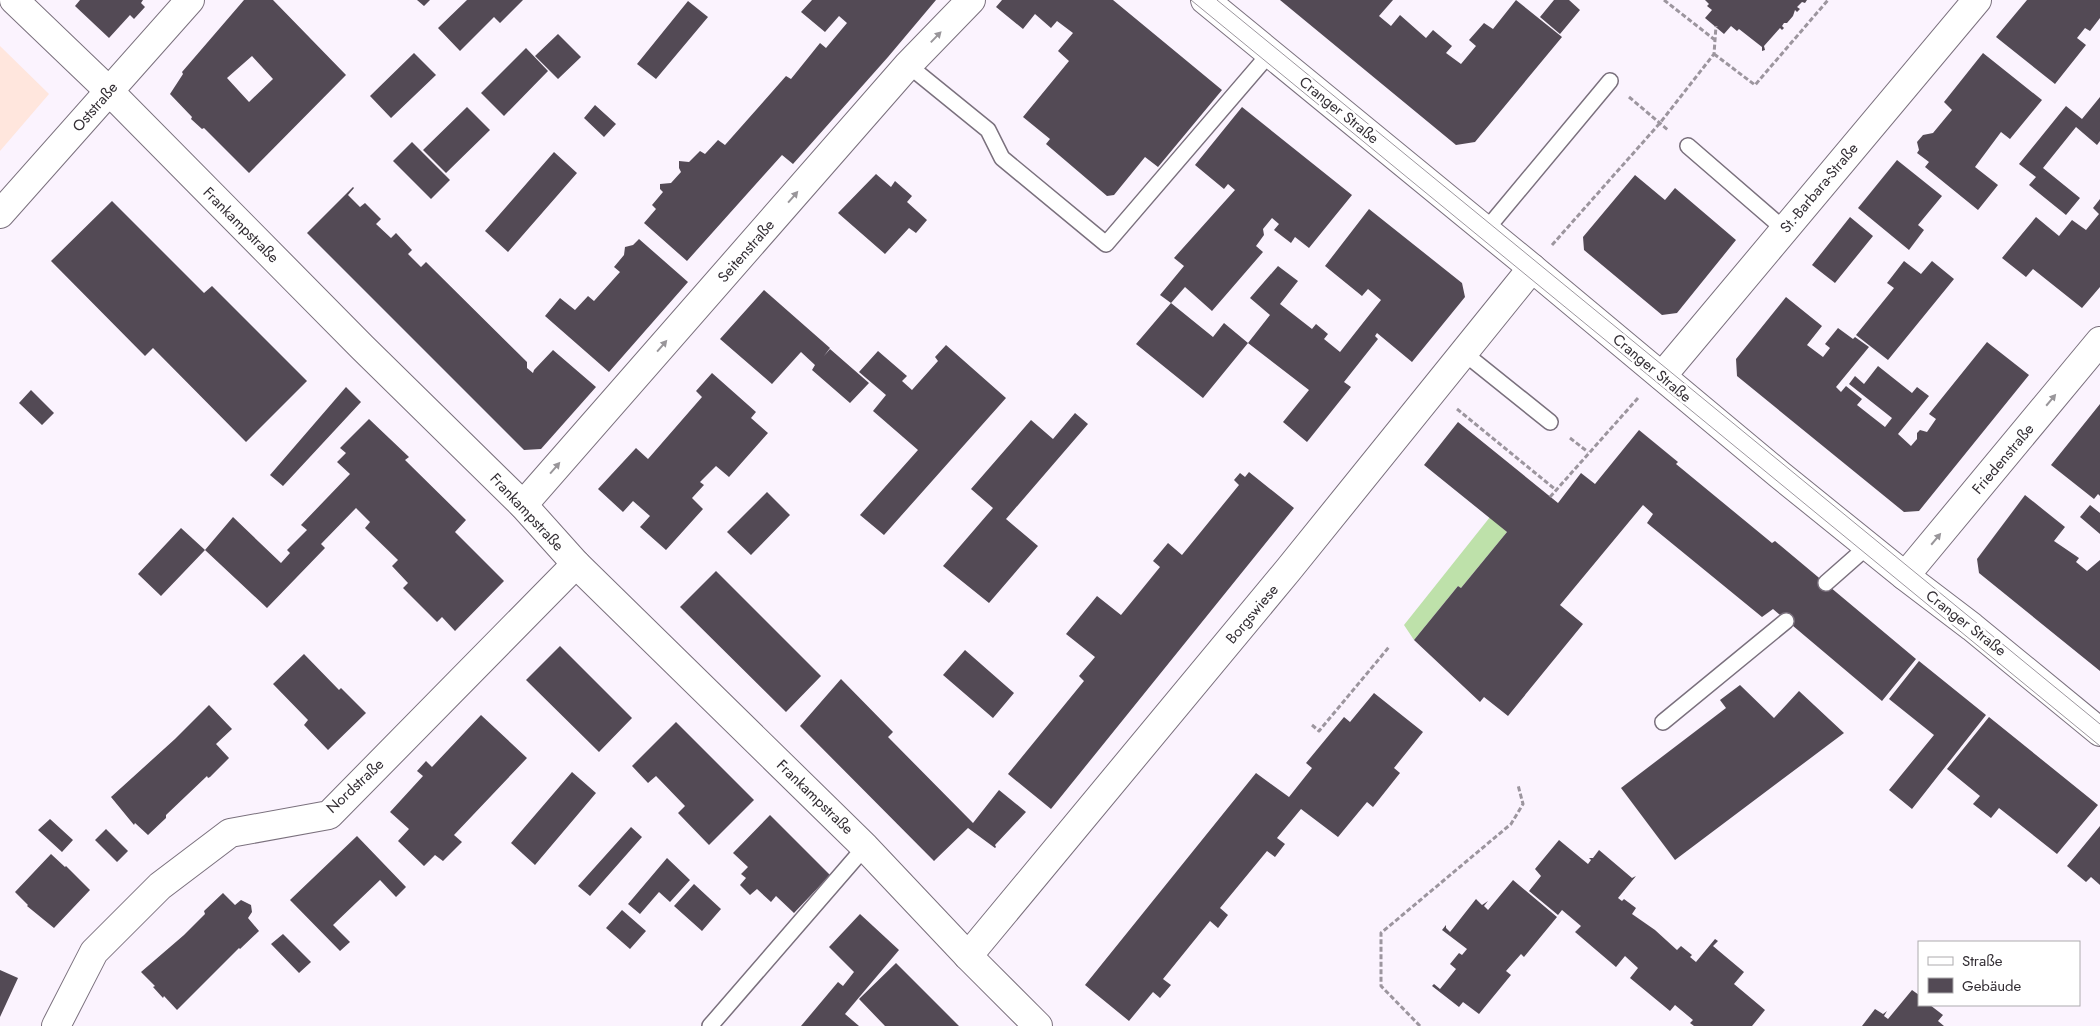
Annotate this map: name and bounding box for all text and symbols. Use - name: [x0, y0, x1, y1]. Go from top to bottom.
- one-way arrow: [929, 31, 941, 43]
- street label: Cranger Straße: [1294, 71, 1384, 149]
- street label: Oststraße: [67, 77, 123, 137]
- street label: St.-Barbara-Straße: [1775, 138, 1864, 238]
- street label: Frankampstraße: [198, 182, 284, 268]
- one-way arrow: [787, 191, 798, 204]
- street label: Seitenstraße: [712, 214, 780, 287]
- street label: Cranger Straße: [1608, 328, 1696, 408]
- one-way arrow: [657, 339, 668, 352]
- one-way arrow: [2045, 394, 2056, 406]
- street label: Friedenstraße: [1967, 419, 2039, 499]
- one-way arrow: [550, 462, 561, 475]
- street label: Frankampstraße: [485, 468, 569, 556]
- one-way arrow: [1931, 533, 1942, 546]
- street label: Borgswiese: [1221, 579, 1284, 648]
- street label: Cranger Straße: [1921, 585, 2011, 662]
- street label: Nordstraße: [321, 753, 389, 819]
- street label: Frankampstraße: [771, 754, 859, 840]
- legend: [1918, 941, 2080, 1006]
- text: Straße: [1962, 950, 2003, 972]
- text: Gebäude: [1962, 975, 2022, 997]

